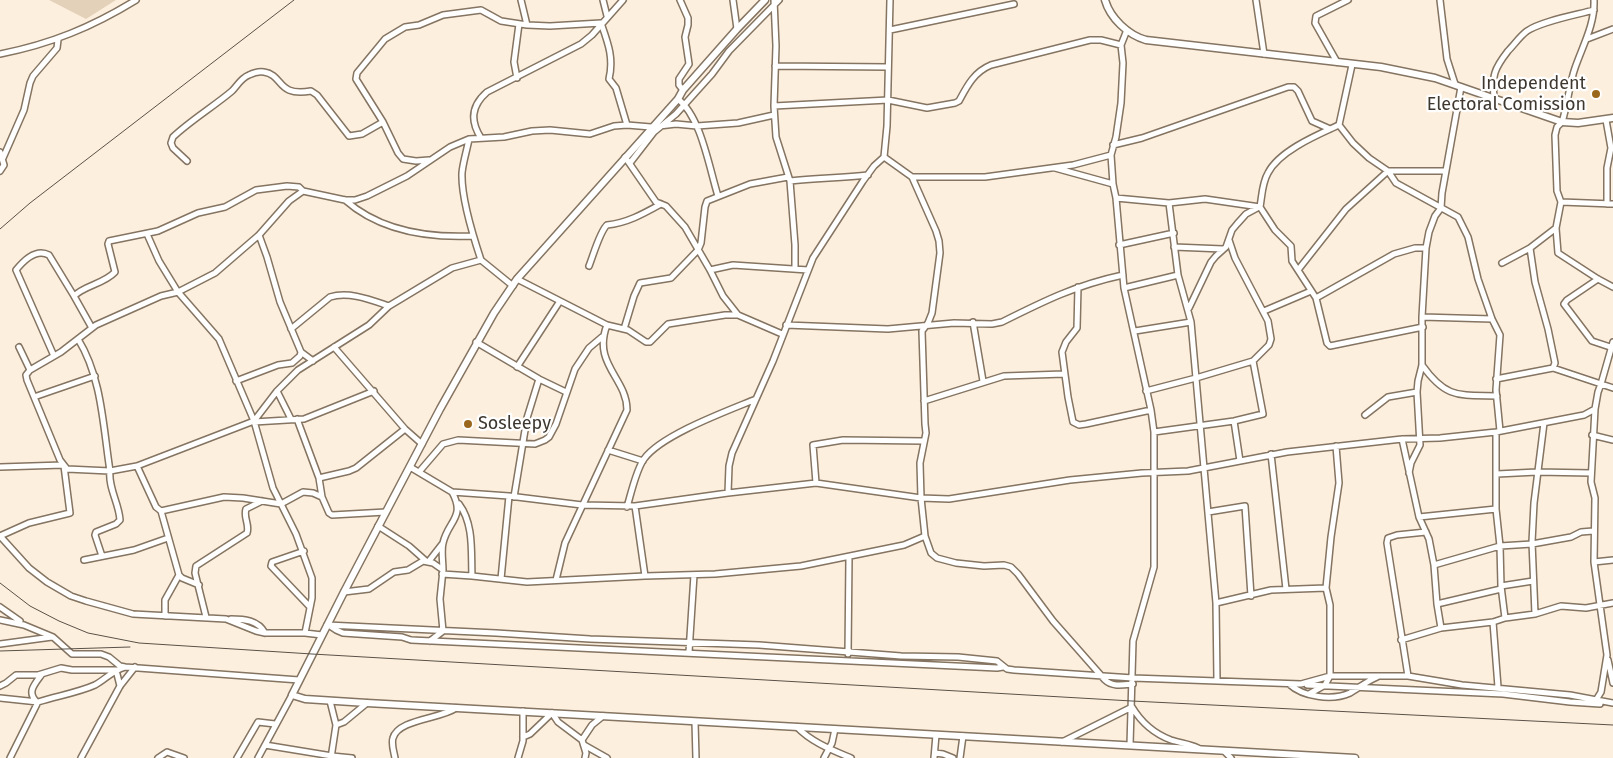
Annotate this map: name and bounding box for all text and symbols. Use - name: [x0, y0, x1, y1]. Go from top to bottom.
- place label: Independent Electoral Comission: [1427, 73, 1586, 116]
- marker: Independent Electoral Comission: [1590, 88, 1602, 100]
- place label: Sosleepy: [478, 413, 551, 435]
- marker: Sosleepy: [462, 418, 474, 430]

